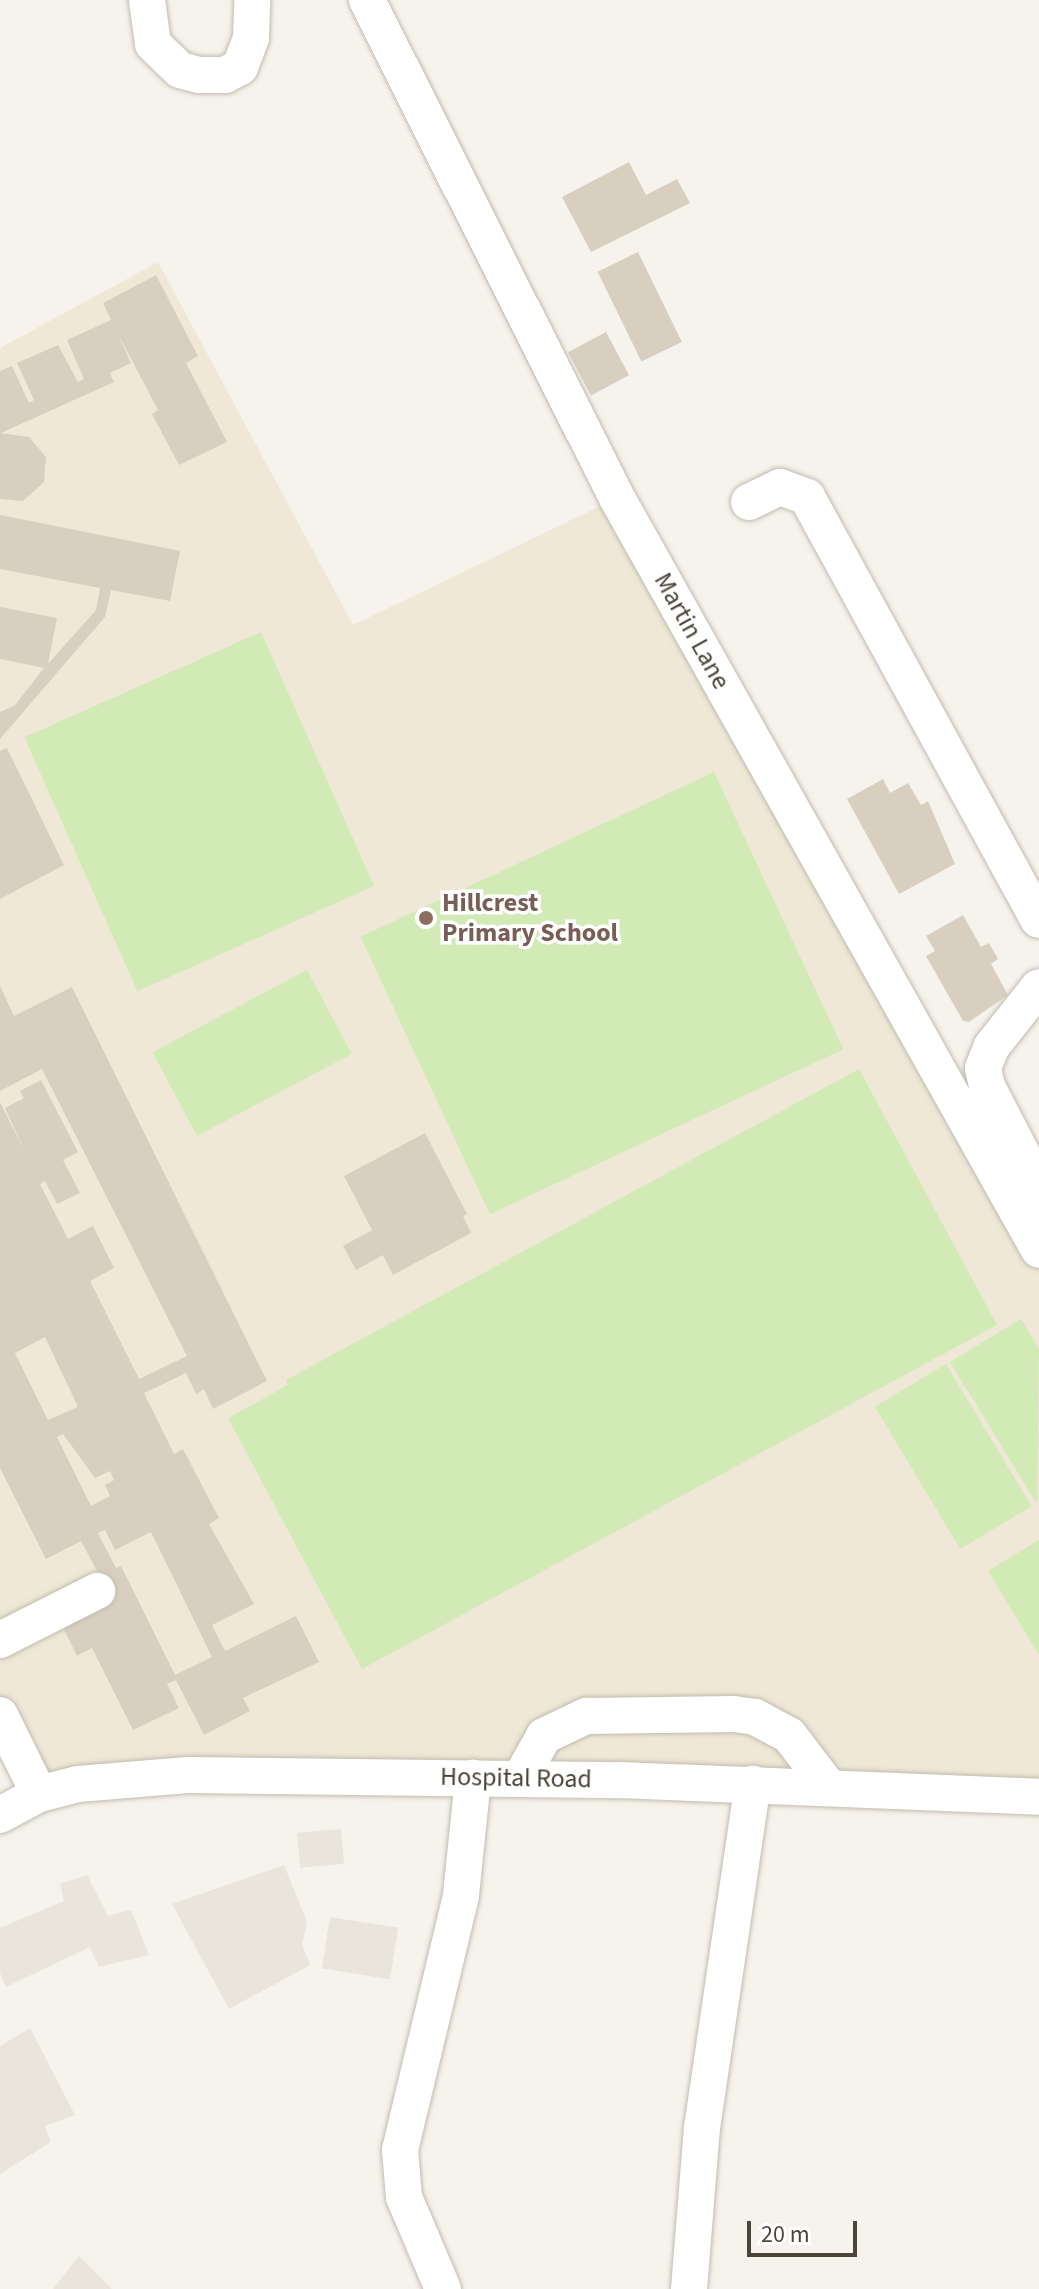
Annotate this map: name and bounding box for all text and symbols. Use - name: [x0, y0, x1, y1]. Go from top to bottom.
- street label: Martin Lane: [647, 567, 737, 695]
- place label: Hillcrest Primary School: [442, 887, 618, 948]
- marker: Hillcrest Primary School: [417, 909, 435, 927]
- street label: Hospital Road: [440, 1761, 592, 1795]
- scale bar: [751, 2205, 861, 2255]
- text: 20 m: [761, 2217, 810, 2252]

